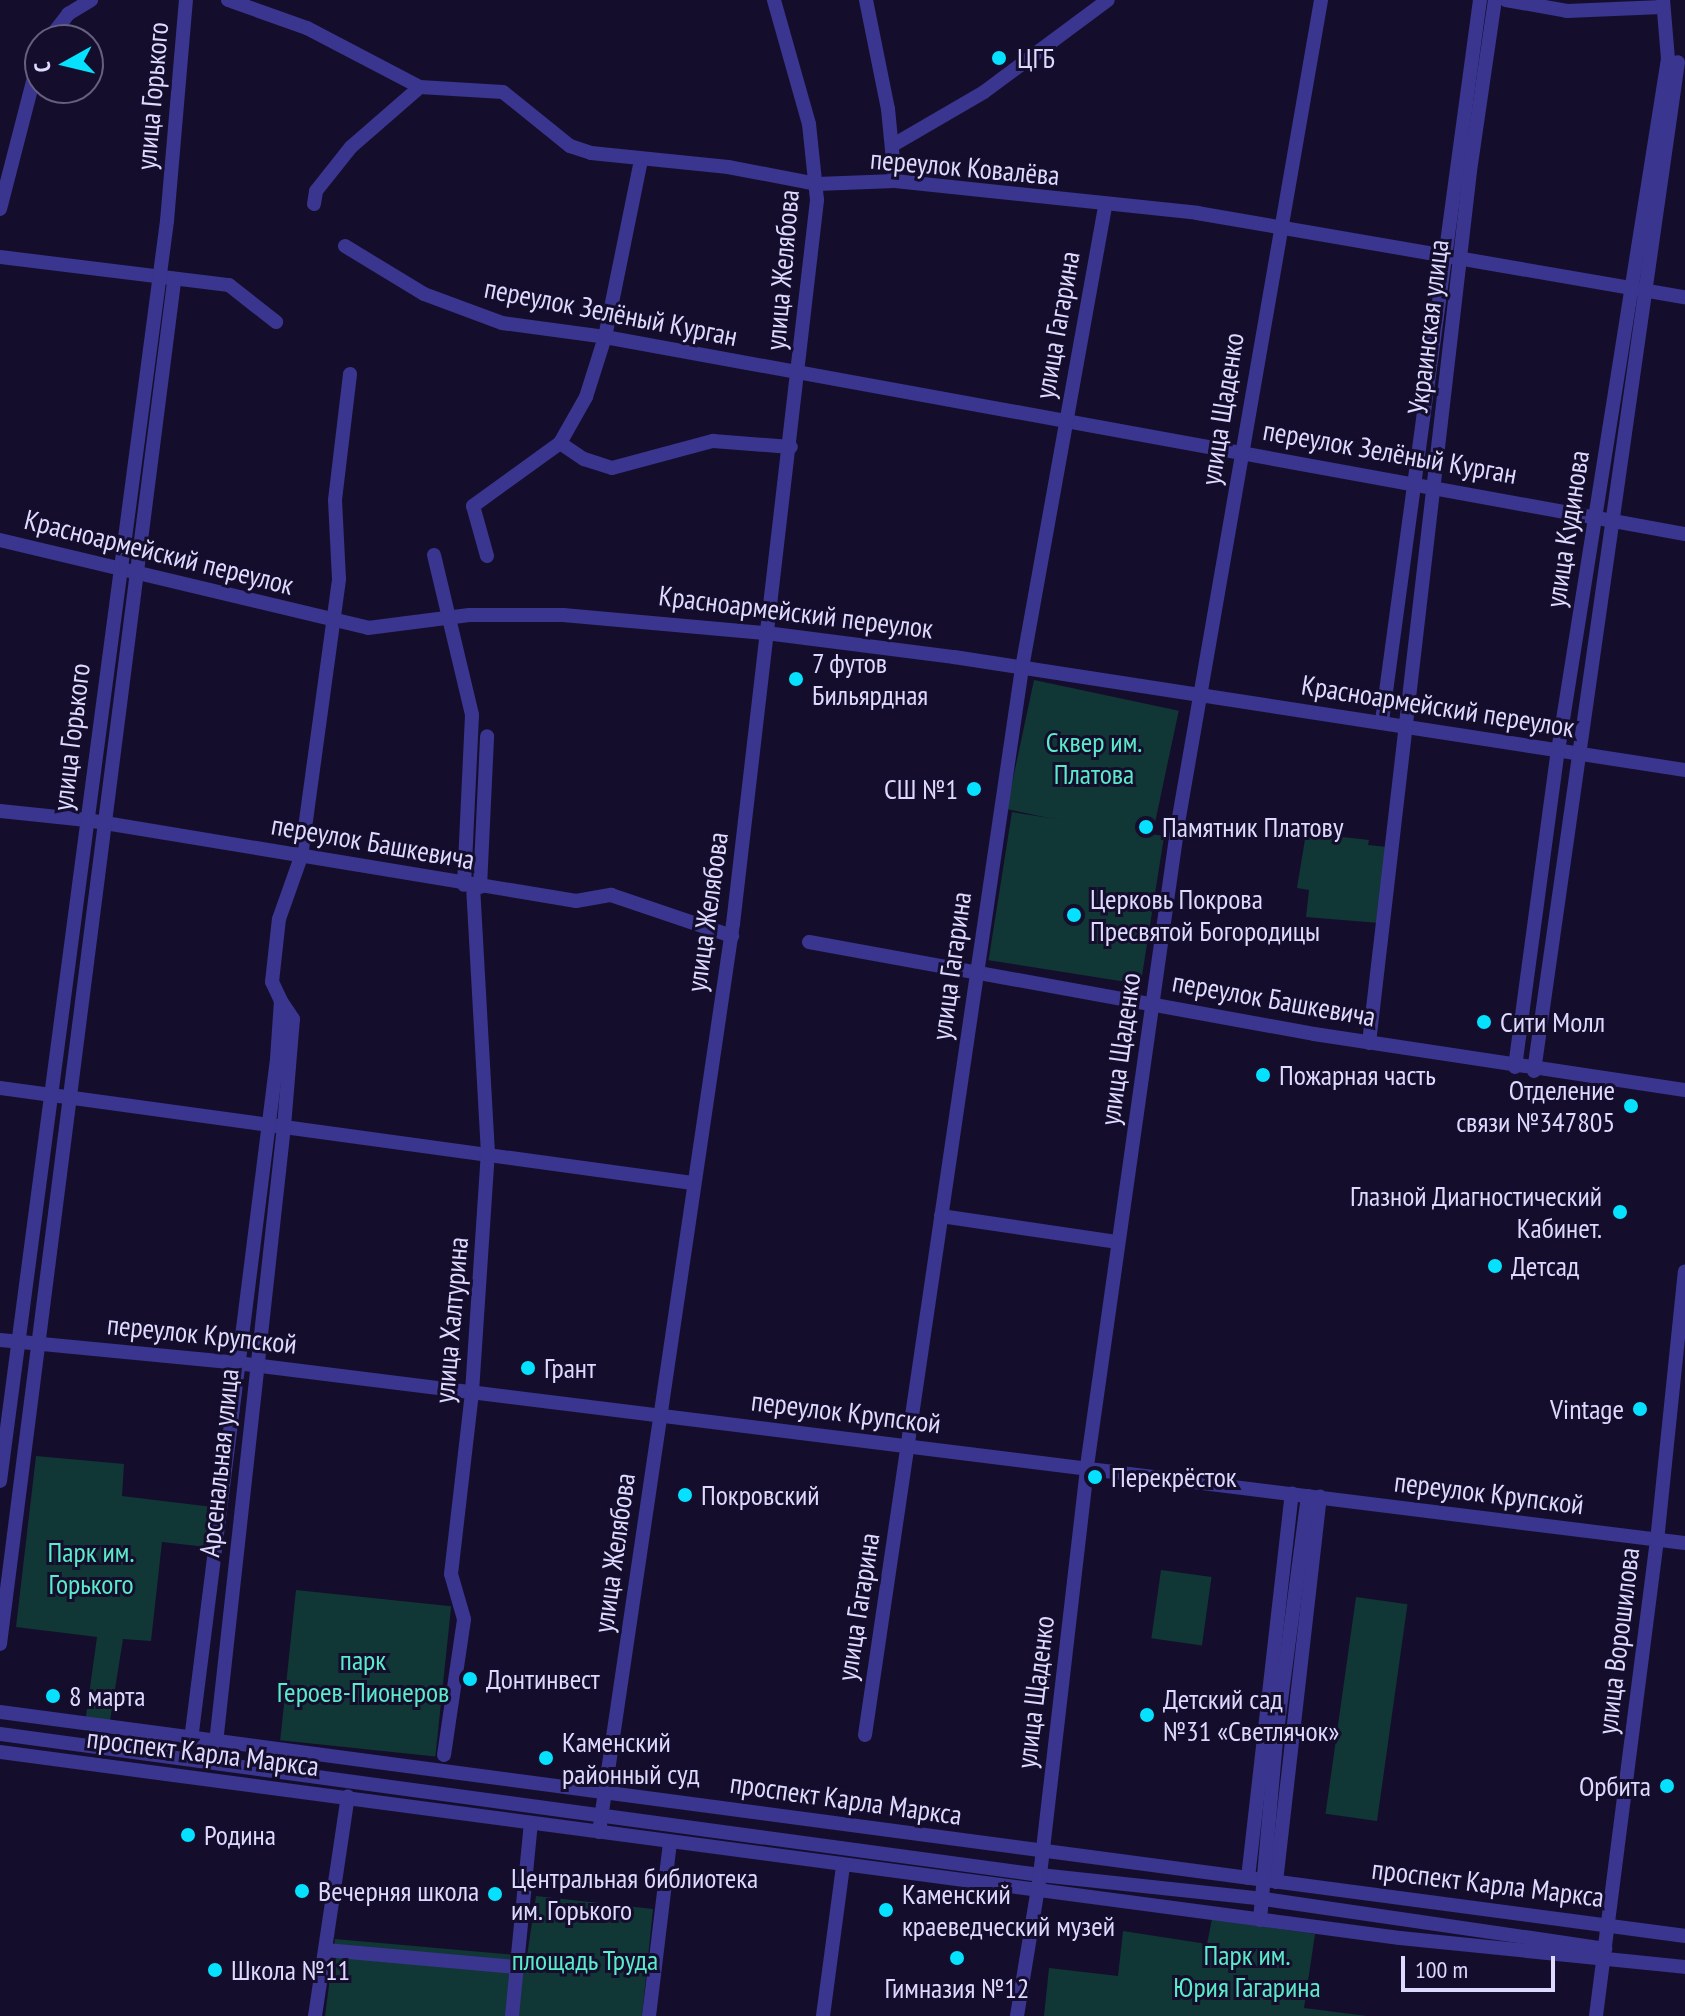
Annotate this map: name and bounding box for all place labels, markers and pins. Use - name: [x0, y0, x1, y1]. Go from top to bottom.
- place label: ЦГБ: [1017, 41, 1055, 75]
- marker: ЦГБ: [988, 47, 1010, 69]
- place label: 7 футов Бильярдная: [812, 646, 928, 712]
- marker: 7 футов Бильярдная: [787, 670, 805, 688]
- place label: СШ №1: [884, 772, 958, 806]
- marker: СШ №1: [965, 780, 983, 798]
- place label: Памятник Платову: [1162, 810, 1343, 844]
- marker: Памятник Платову: [1137, 818, 1155, 836]
- place label: Церковь Покрова Пресвятой Богородицы: [1090, 882, 1320, 948]
- marker: Церковь Покрова Пресвятой Богородицы: [1065, 906, 1083, 924]
- place label: Сити Молл: [1500, 1005, 1605, 1039]
- marker: Сити Молл: [1475, 1013, 1493, 1031]
- place label: Пожарная часть: [1279, 1058, 1436, 1092]
- marker: Пожарная часть: [1254, 1066, 1272, 1084]
- place label: Отделение связи №347805: [1456, 1073, 1615, 1139]
- marker: Отделение связи №347805: [1622, 1097, 1640, 1115]
- place label: Глазной Диагностический Кабинет.: [1349, 1179, 1602, 1245]
- marker: Глазной Диагностический Кабинет.: [1609, 1201, 1631, 1223]
- place label: Детсад: [1511, 1249, 1579, 1283]
- marker: Детсад: [1486, 1257, 1504, 1275]
- place label: Грант: [544, 1351, 596, 1385]
- marker: Грант: [519, 1359, 537, 1377]
- place label: Vintage: [1550, 1392, 1624, 1426]
- marker: Vintage: [1631, 1400, 1649, 1418]
- place label: Перекрёсток: [1111, 1460, 1237, 1494]
- marker: Перекрёсток: [1086, 1468, 1104, 1486]
- place label: Покровский: [701, 1478, 820, 1512]
- marker: Покровский: [676, 1486, 694, 1504]
- place label: Донтинвест: [486, 1662, 600, 1696]
- marker: Донтинвест: [461, 1670, 479, 1688]
- place label: 8 марта: [69, 1679, 145, 1713]
- place label: Детский сад №31 «Светлячок»: [1163, 1682, 1339, 1748]
- marker: 8 марта: [44, 1687, 62, 1705]
- marker: Детский сад №31 «Светлячок»: [1138, 1706, 1156, 1724]
- place label: Каменский районный суд: [562, 1725, 699, 1791]
- marker: Каменский районный суд: [537, 1749, 555, 1767]
- place label: Орбита: [1579, 1769, 1651, 1803]
- marker: Орбита: [1658, 1777, 1676, 1795]
- place label: Родина: [204, 1818, 276, 1852]
- marker: Родина: [179, 1826, 197, 1844]
- place label: Центральная библиотека им. Горького: [511, 1861, 758, 1927]
- place label: Вечерняя школа: [318, 1874, 479, 1908]
- place label: Каменский краеведческий музей: [902, 1877, 1115, 1943]
- marker: Вечерняя школа: [293, 1882, 311, 1900]
- marker: Центральная библиотека им. Горького: [486, 1885, 504, 1903]
- marker: Каменский краеведческий музей: [877, 1901, 895, 1919]
- marker: Гимназия №12: [948, 1949, 966, 1967]
- place label: Школа №11: [231, 1953, 350, 1987]
- marker: Школа №11: [206, 1961, 224, 1979]
- place label: Гимназия №12: [885, 1971, 1029, 2005]

